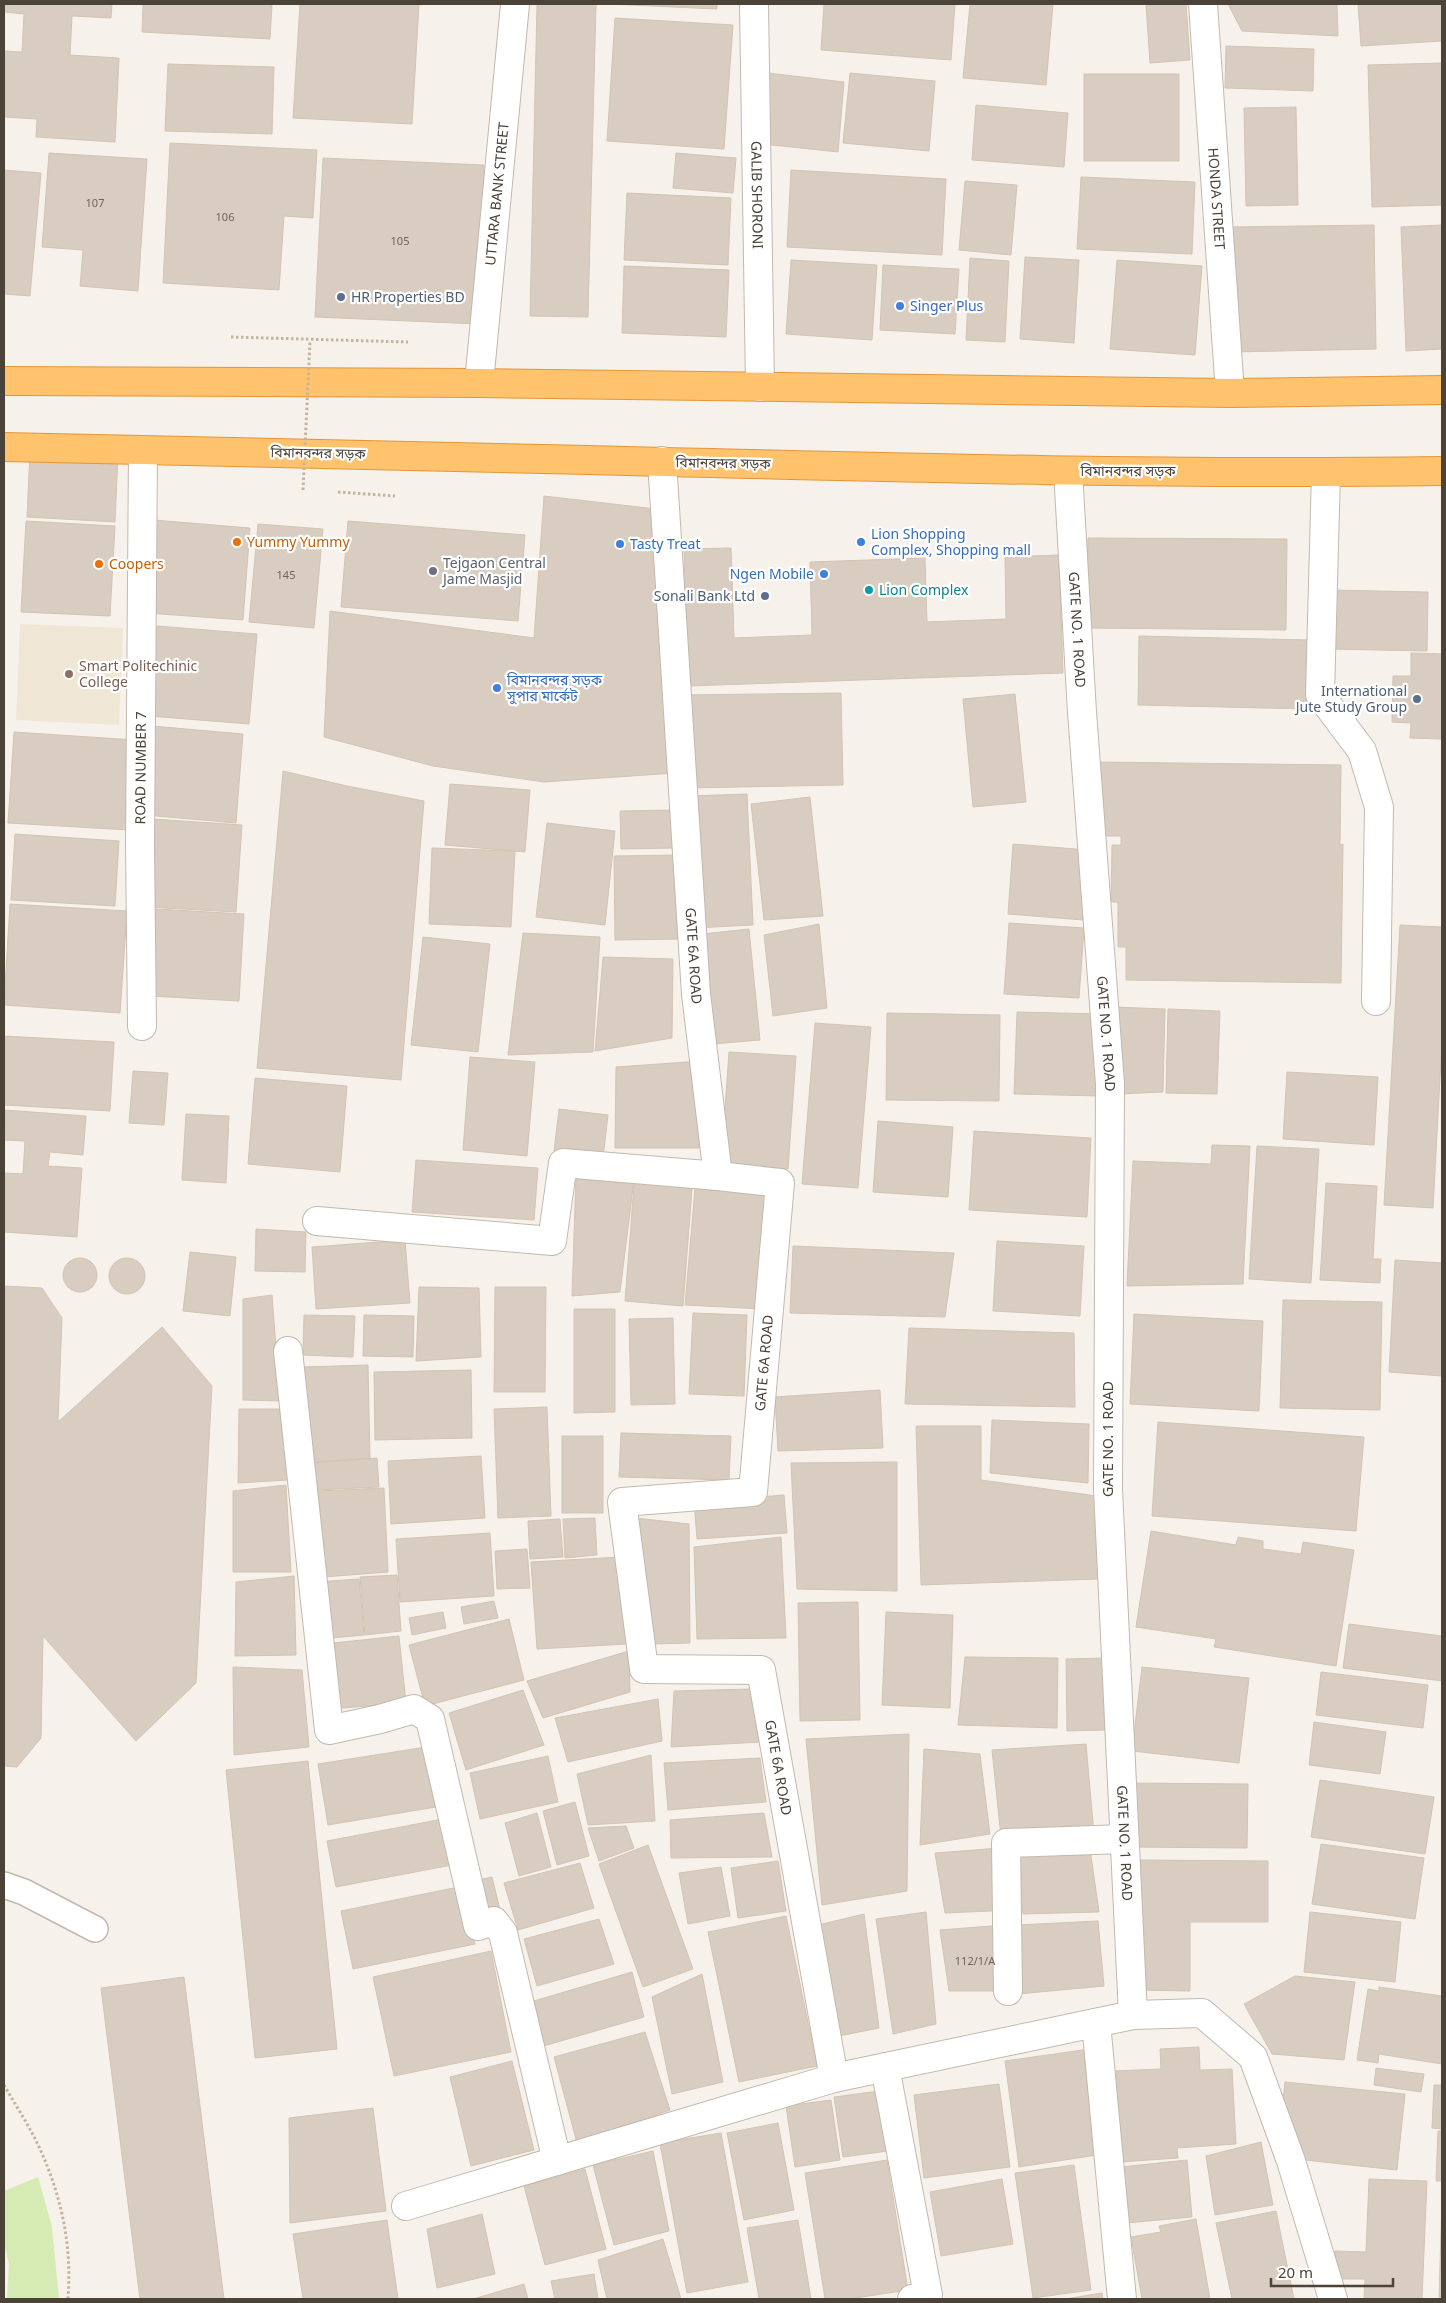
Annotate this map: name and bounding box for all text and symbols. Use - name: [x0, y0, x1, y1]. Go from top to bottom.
- street label: UTTARA BANK STREET: [480, 121, 513, 266]
- street label: GALIB SHORONI: [747, 141, 768, 249]
- street label: HONDA STREET: [1204, 147, 1230, 250]
- house number: 107: [86, 195, 104, 210]
- house number: 106: [216, 209, 234, 224]
- house number: 105: [391, 233, 409, 248]
- place label: HR Properties BD: [351, 287, 465, 306]
- marker: HR Properties BD: [335, 291, 347, 303]
- place label: Singer Plus: [910, 296, 984, 315]
- marker: Singer Plus: [894, 300, 906, 312]
- street label: বিমানবন্দর সড়ক: [269, 442, 366, 463]
- street label: বিমানবন্দর সড়ক: [674, 452, 771, 473]
- street label: বিমানবন্দর সড়ক: [1079, 461, 1176, 480]
- place label: Lion Shopping Complex, Shopping mall: [871, 524, 1031, 559]
- place label: Yummy Yummy: [247, 532, 350, 551]
- place label: Tasty Treat: [630, 534, 700, 553]
- marker: Yummy Yummy: [231, 536, 243, 548]
- marker: Lion Shopping Complex, Shopping mall: [855, 536, 867, 548]
- marker: Tasty Treat: [614, 538, 626, 550]
- place label: Tejgaon Central Jame Masjid: [441, 553, 546, 588]
- place label: Coopers: [109, 554, 164, 573]
- marker: Coopers: [93, 558, 105, 570]
- place label: Ngen Mobile: [730, 564, 814, 583]
- marker: Tejgaon Central Jame Masjid: [427, 565, 439, 577]
- house number: 145: [277, 567, 295, 582]
- marker: Ngen Mobile: [818, 568, 830, 580]
- street label: GATE NO. 1 ROAD: [1065, 571, 1091, 688]
- place label: Lion Complex: [879, 580, 969, 599]
- marker: Lion Complex: [863, 584, 875, 596]
- place label: Sonali Bank Ltd: [654, 586, 755, 605]
- marker: Sonali Bank Ltd: [759, 590, 771, 602]
- place label: Smart Politechinic College: [79, 656, 197, 691]
- marker: Smart Politechinic College: [63, 668, 75, 680]
- place label: বিমানবন্দর সড়ক সুপার মার্কেট: [506, 670, 603, 705]
- place label: International Jute Study Group: [1294, 681, 1407, 716]
- marker: বিমানবন্দর সড়ক সুপার মার্কেট: [491, 682, 503, 694]
- marker: International Jute Study Group: [1411, 693, 1423, 705]
- street label: ROAD NUMBER 7: [130, 711, 150, 825]
- street label: GATE 6A ROAD: [682, 907, 707, 1005]
- street label: GATE NO. 1 ROAD: [1093, 975, 1120, 1092]
- street label: GATE 6A ROAD: [750, 1314, 777, 1412]
- street label: GATE NO. 1 ROAD: [1098, 1381, 1117, 1497]
- street label: GATE 6A ROAD: [761, 1718, 797, 1817]
- street label: GATE NO. 1 ROAD: [1113, 1785, 1138, 1902]
- house number: 112/1/A: [955, 1953, 996, 1968]
- scale bar: [1271, 2256, 1394, 2288]
- text: 20 m: [1278, 2262, 1313, 2282]

